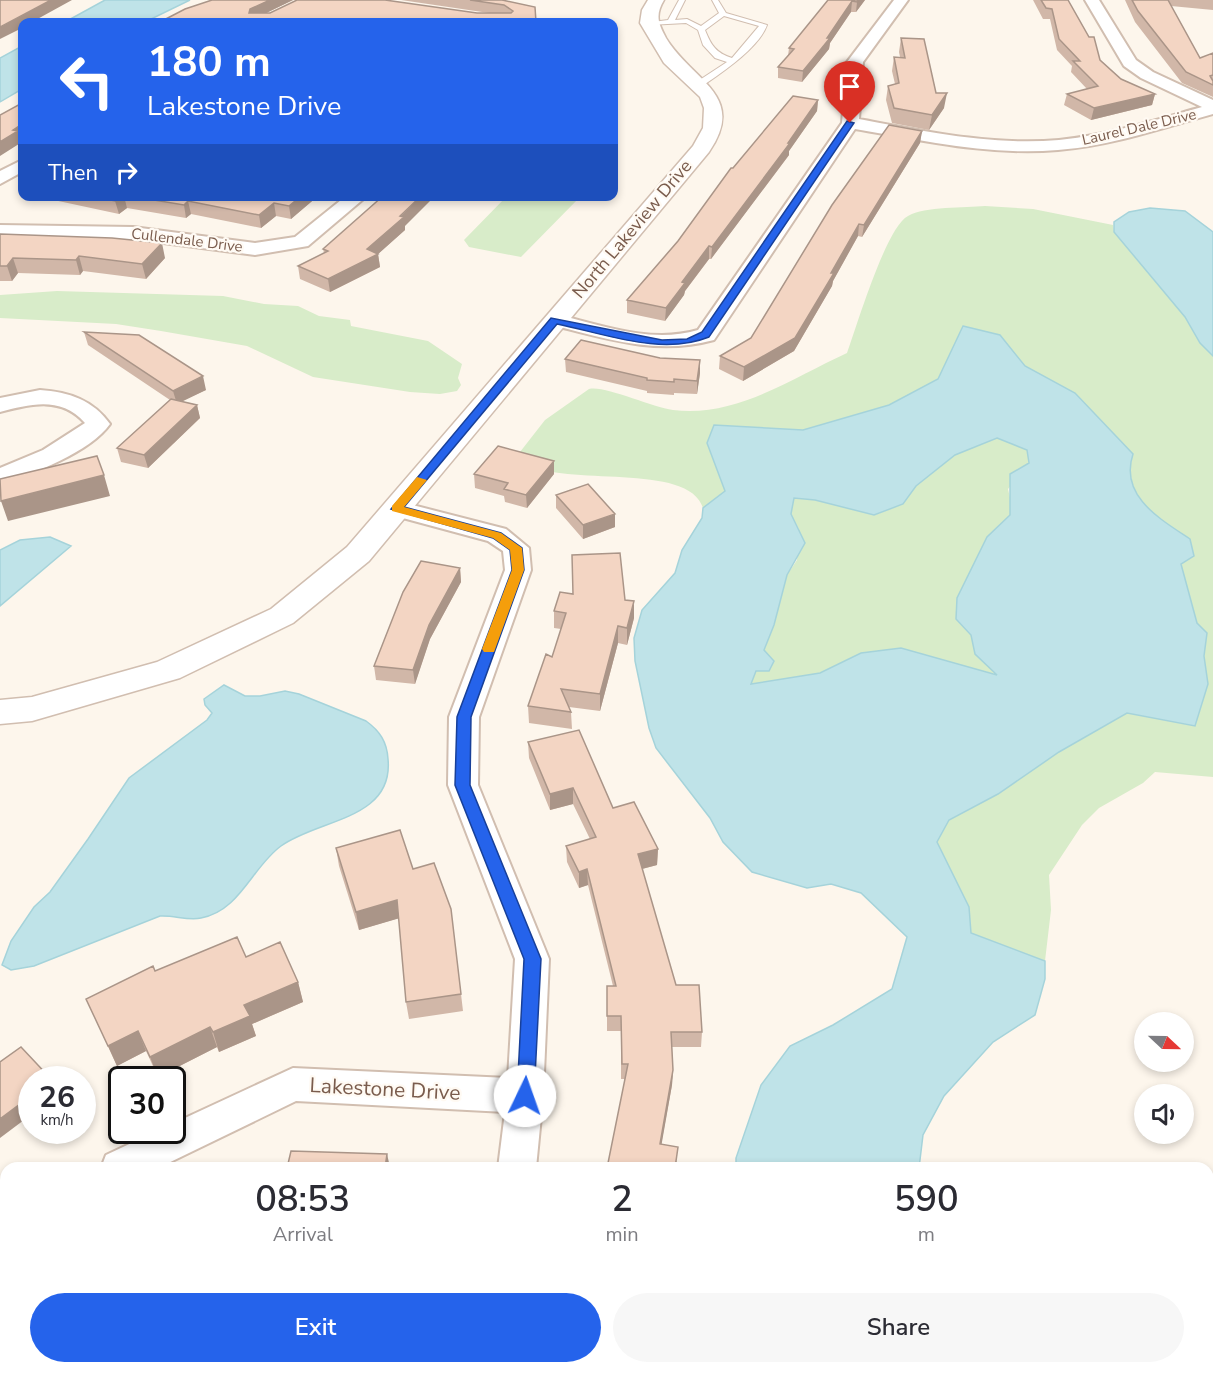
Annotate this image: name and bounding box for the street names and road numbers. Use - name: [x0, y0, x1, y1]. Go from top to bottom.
- street label: Laurel Dale Drive: [1080, 104, 1198, 150]
- street label: North Lakeview Drive: [567, 155, 697, 303]
- street label: Cullendale Drive: [130, 223, 244, 257]
- street label: Lakestone Drive: [309, 1071, 461, 1107]

